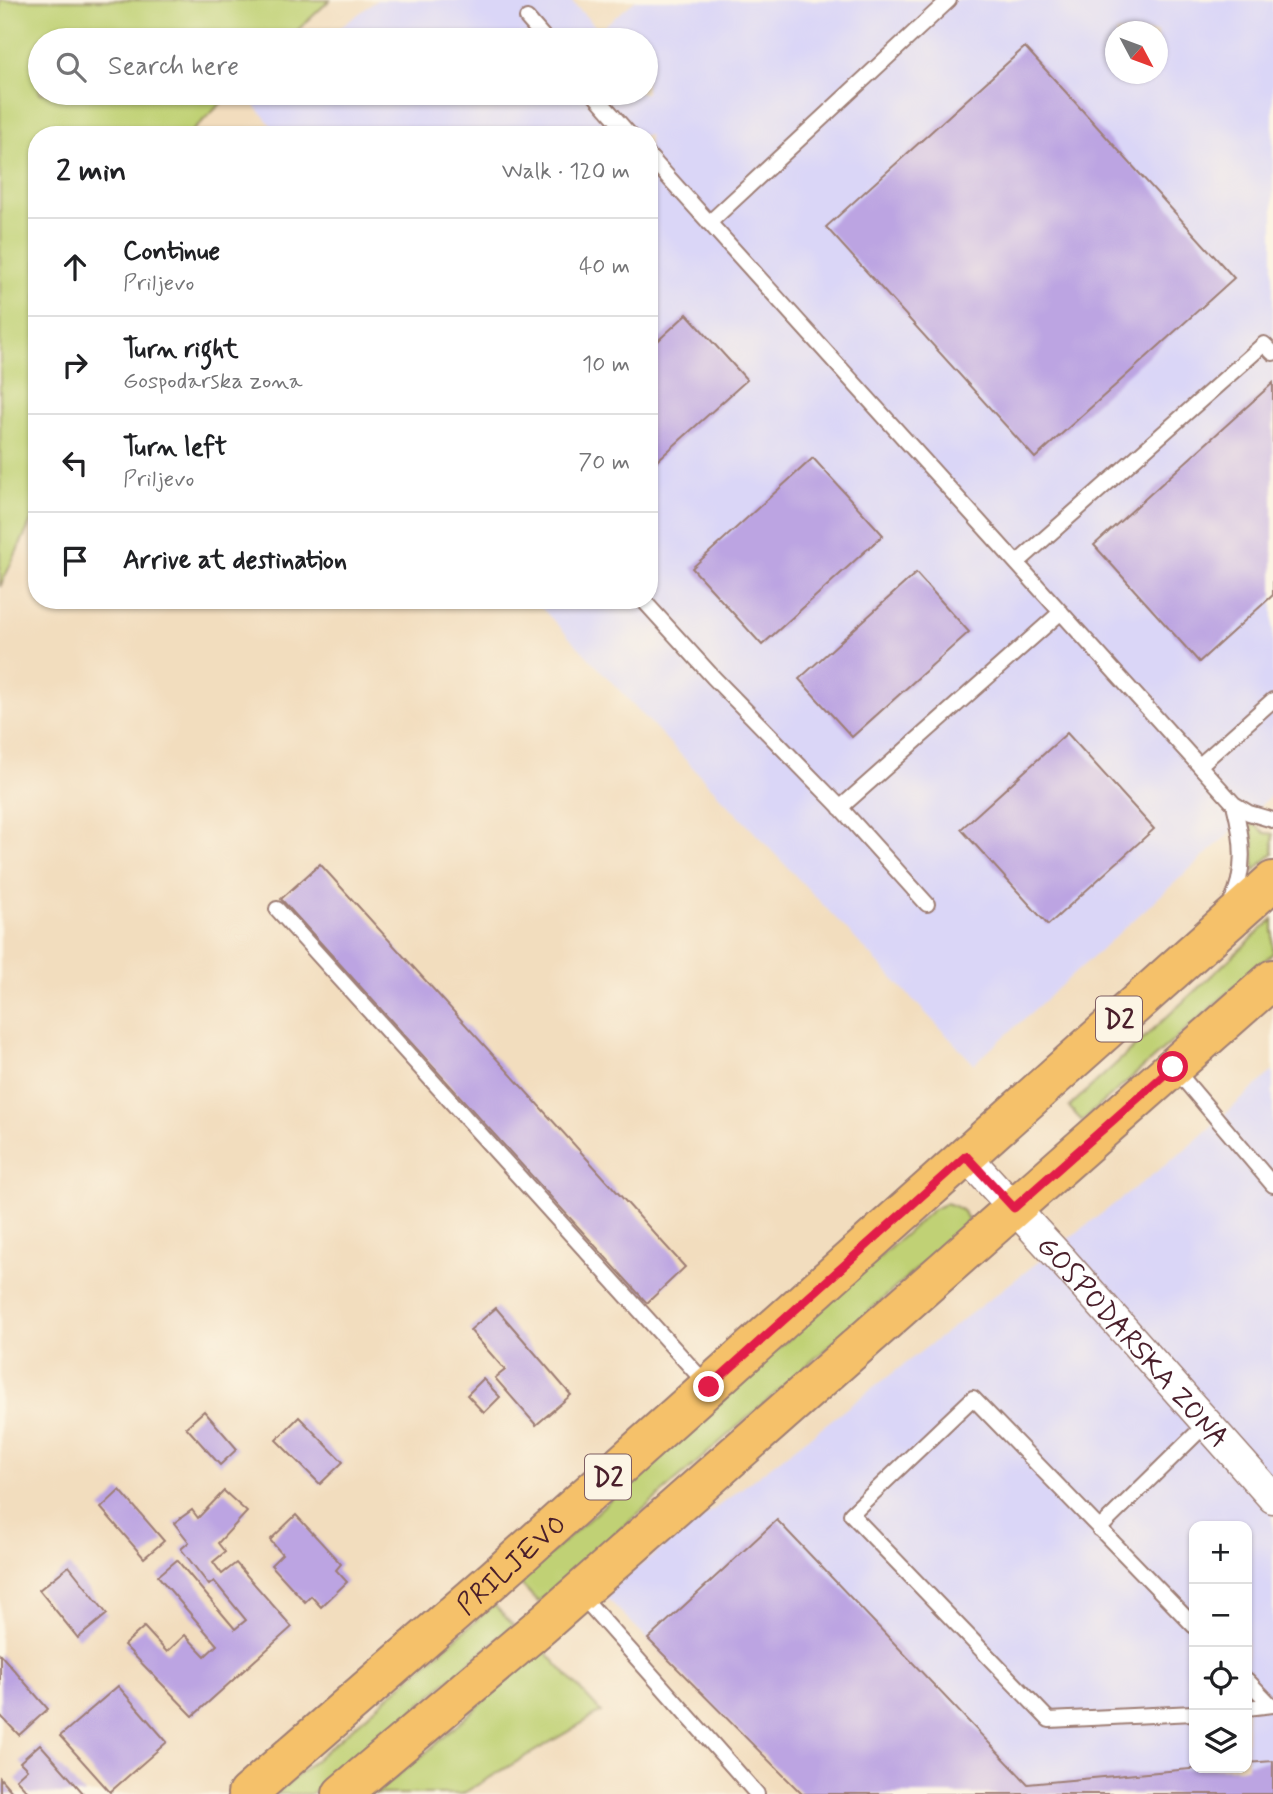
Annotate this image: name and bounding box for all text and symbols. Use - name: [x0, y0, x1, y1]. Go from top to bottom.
- north arrow: [1105, 21, 1168, 84]
- search box: [28, 28, 658, 105]
- icon: search: [52, 48, 90, 86]
- text: Search here: [108, 50, 239, 84]
- text: 2 min: [56, 152, 126, 191]
- text: Walk · 120 m: [502, 157, 630, 187]
- text: Continue: [123, 235, 220, 269]
- icon: ahead: [56, 248, 94, 286]
- text: 40 m: [579, 252, 630, 282]
- text: Priljevo: [123, 269, 194, 299]
- text: Turn right: [123, 333, 239, 367]
- icon: right: [56, 346, 94, 384]
- text: 10 m: [582, 350, 630, 380]
- text: Gospodarska zona: [123, 367, 302, 397]
- text: Turn left: [123, 431, 227, 465]
- icon: left: [56, 444, 94, 482]
- text: 70 m: [578, 448, 630, 478]
- text: Priljevo: [123, 465, 194, 495]
- icon: arrive: [56, 542, 94, 580]
- text: Arrive at destination: [123, 544, 347, 578]
- road number: D2: [1096, 996, 1142, 1042]
- route start: [1157, 1051, 1188, 1082]
- street label: GOSPODARSKA ZONA: [1028, 1229, 1236, 1457]
- route end: [693, 1371, 724, 1402]
- road number: D2: [585, 1454, 631, 1500]
- street label: PRILJEVO: [449, 1507, 575, 1624]
- map controls: [1189, 1521, 1252, 1773]
- button: +: [1189, 1521, 1252, 1584]
- button: −: [1189, 1584, 1252, 1647]
- button: locate: [1189, 1647, 1252, 1710]
- button: layers: [1189, 1710, 1252, 1773]

